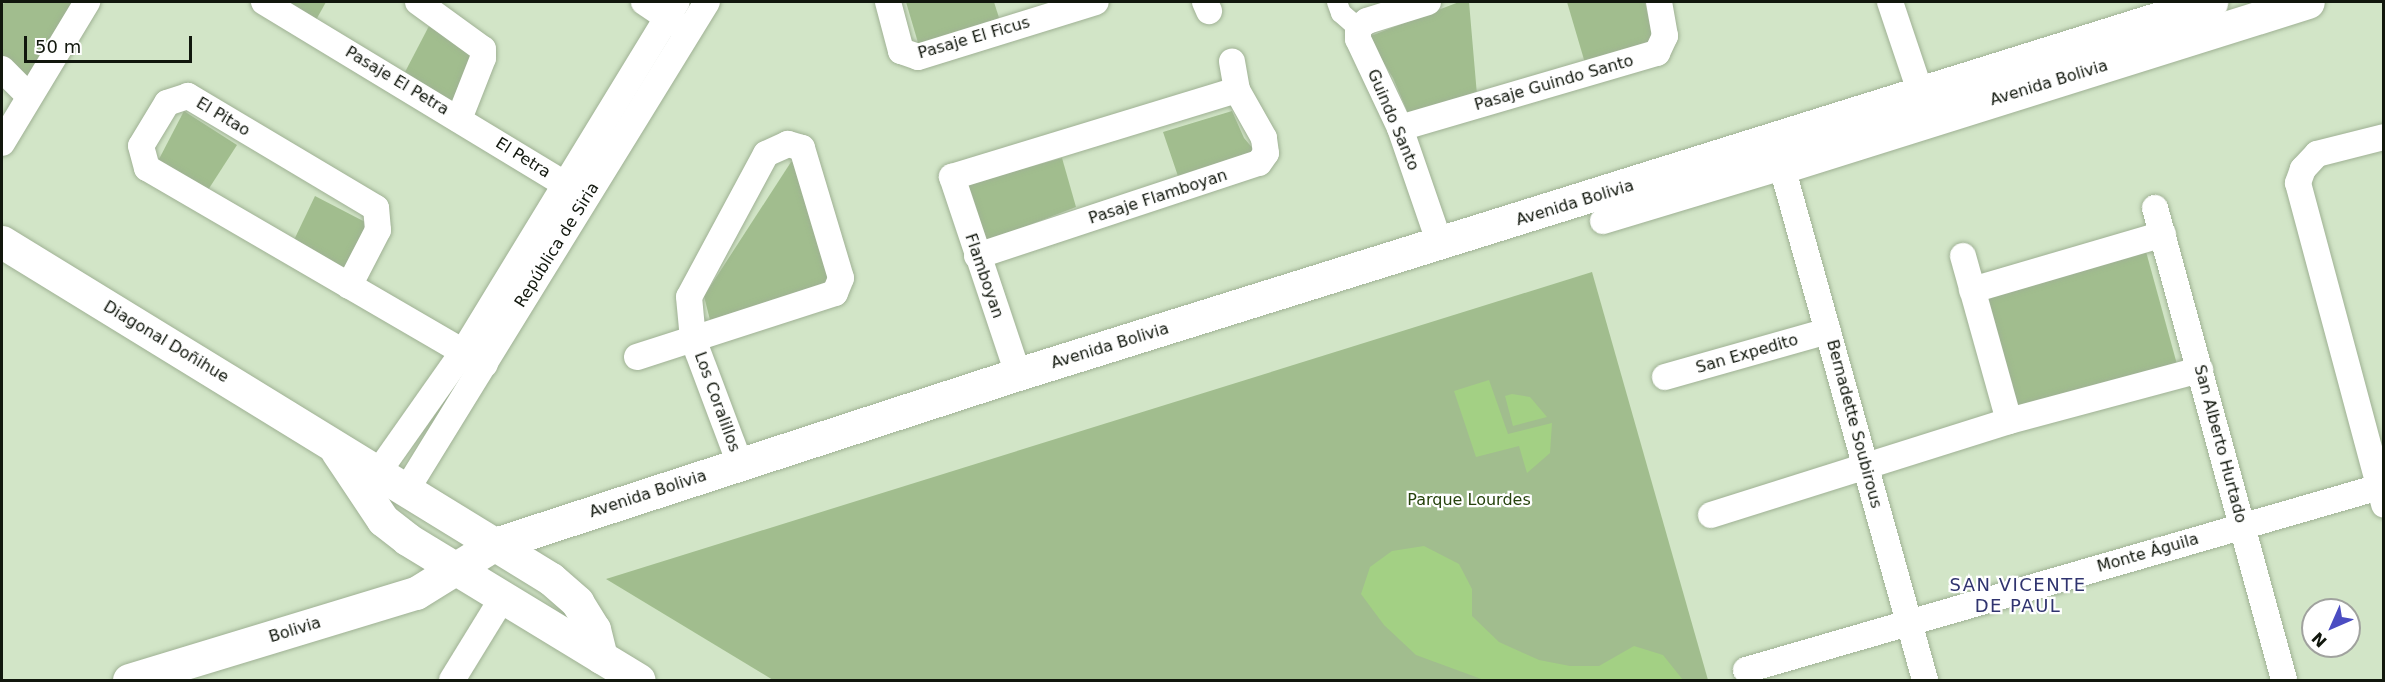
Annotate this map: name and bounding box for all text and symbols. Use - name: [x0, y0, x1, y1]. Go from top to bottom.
- street label: Pasaje El Ficus: [916, 13, 1032, 63]
- scale bar: [27, 24, 195, 62]
- text: 50 m: [35, 36, 81, 57]
- street label: Pasaje El Petra: [342, 43, 452, 119]
- street label: Pasaje Guindo Santo: [1472, 51, 1636, 115]
- street label: Avenida Bolivia: [1988, 56, 2110, 110]
- street label: Guindo Santo: [1363, 66, 1423, 174]
- street label: El Pitao: [193, 94, 253, 140]
- street label: El Petra: [492, 134, 554, 182]
- street label: Pasaje Flamboyan: [1086, 166, 1230, 228]
- street label: Avenida Bolivia: [1514, 176, 1636, 230]
- street label: República de Siria: [511, 179, 603, 311]
- street label: Flamboyan: [961, 231, 1007, 321]
- street label: Diagonal Doñihue: [100, 297, 232, 387]
- street label: Avenida Bolivia: [1049, 319, 1171, 373]
- street label: San Expedito: [1694, 330, 1800, 378]
- street label: Bernadette Soubirous: [1822, 338, 1886, 510]
- street label: Los Coralillos: [690, 349, 744, 455]
- street label: San Alberto Hurtado: [2190, 363, 2250, 525]
- street label: Avenida Bolivia: [587, 466, 709, 522]
- park label: Parque Lourdes: [1407, 490, 1531, 510]
- street label: Monte Águila: [2095, 529, 2201, 577]
- district label: SAN VICENTE DE PAUL: [1949, 575, 2087, 618]
- north arrow: [2301, 598, 2361, 658]
- street label: Bolivia: [267, 613, 323, 647]
- text: N: [2308, 628, 2331, 651]

